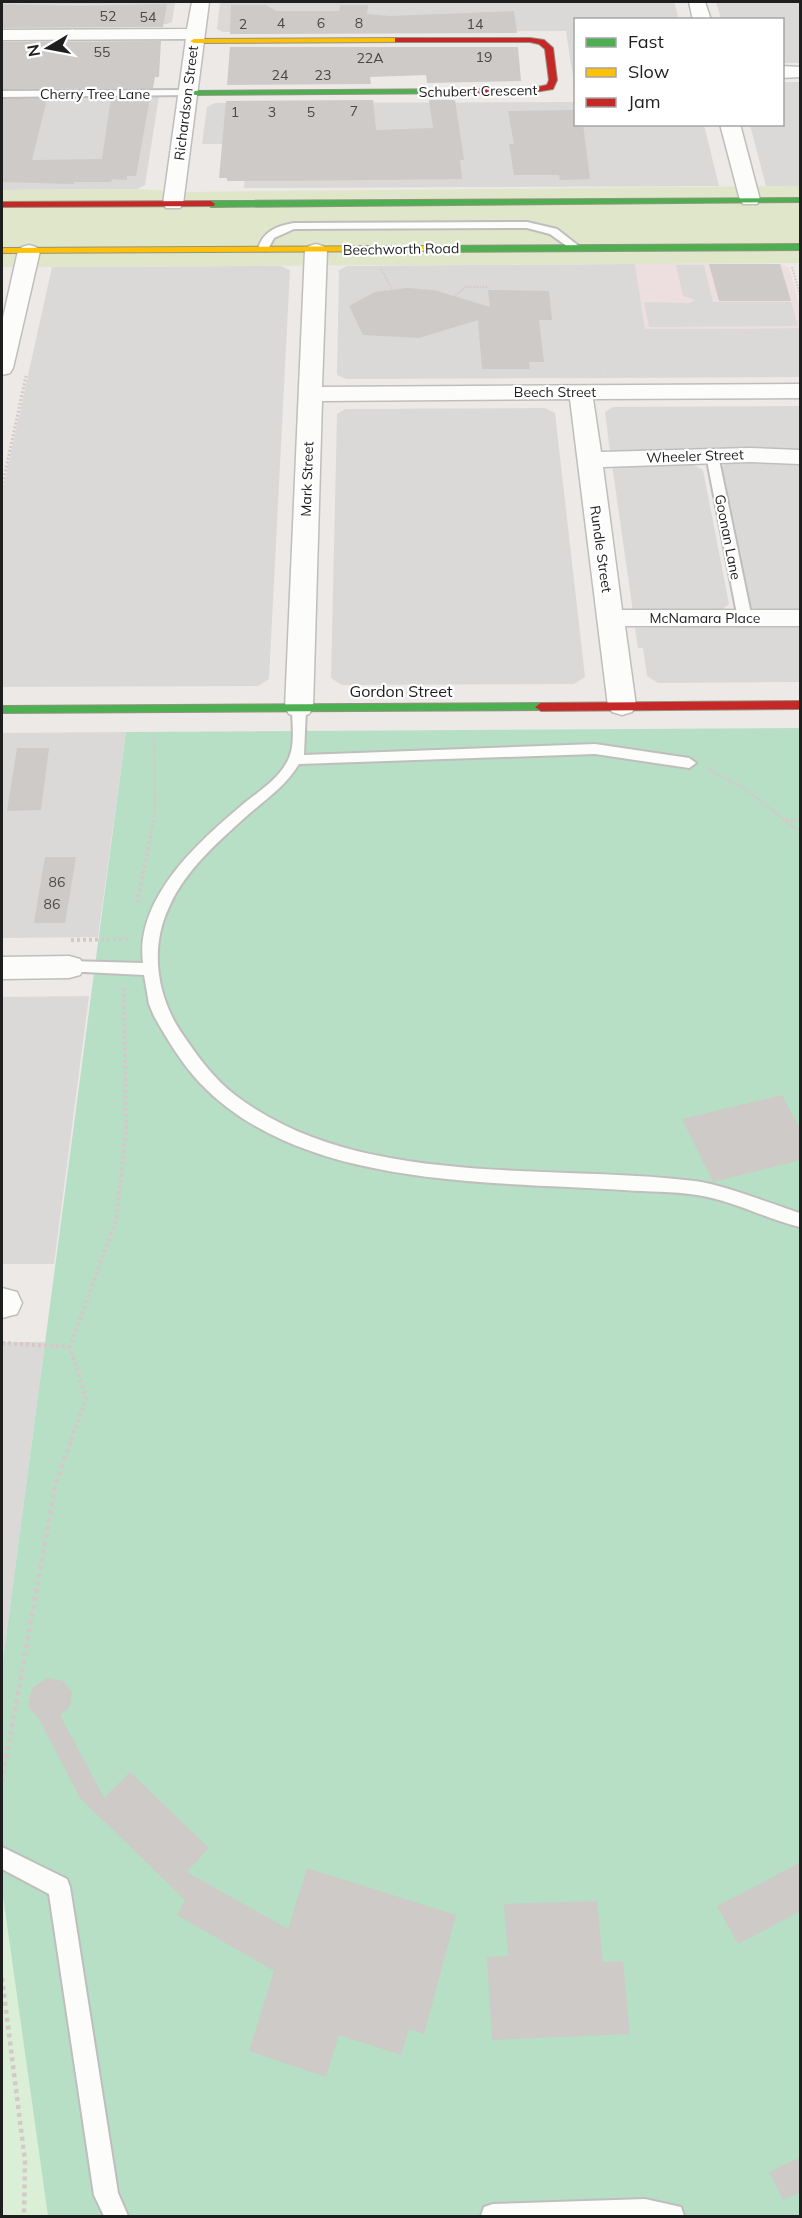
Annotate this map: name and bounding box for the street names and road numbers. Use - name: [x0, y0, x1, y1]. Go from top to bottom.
- street label: Richardson Street: [170, 45, 202, 161]
- street label: Schubert Crescent: [419, 81, 538, 101]
- street label: Cherry Tree Lane: [40, 85, 150, 103]
- street label: Beechworth Road: [343, 239, 459, 259]
- street label: Beech Street: [514, 383, 596, 401]
- street label: Mark Street: [297, 441, 317, 517]
- street label: Wheeler Street: [646, 445, 744, 467]
- street label: Goonan Lane: [711, 493, 745, 581]
- street label: Rundle Street: [586, 504, 616, 594]
- street label: McNamara Place: [650, 609, 760, 627]
- street label: Gordon Street: [349, 681, 453, 701]

